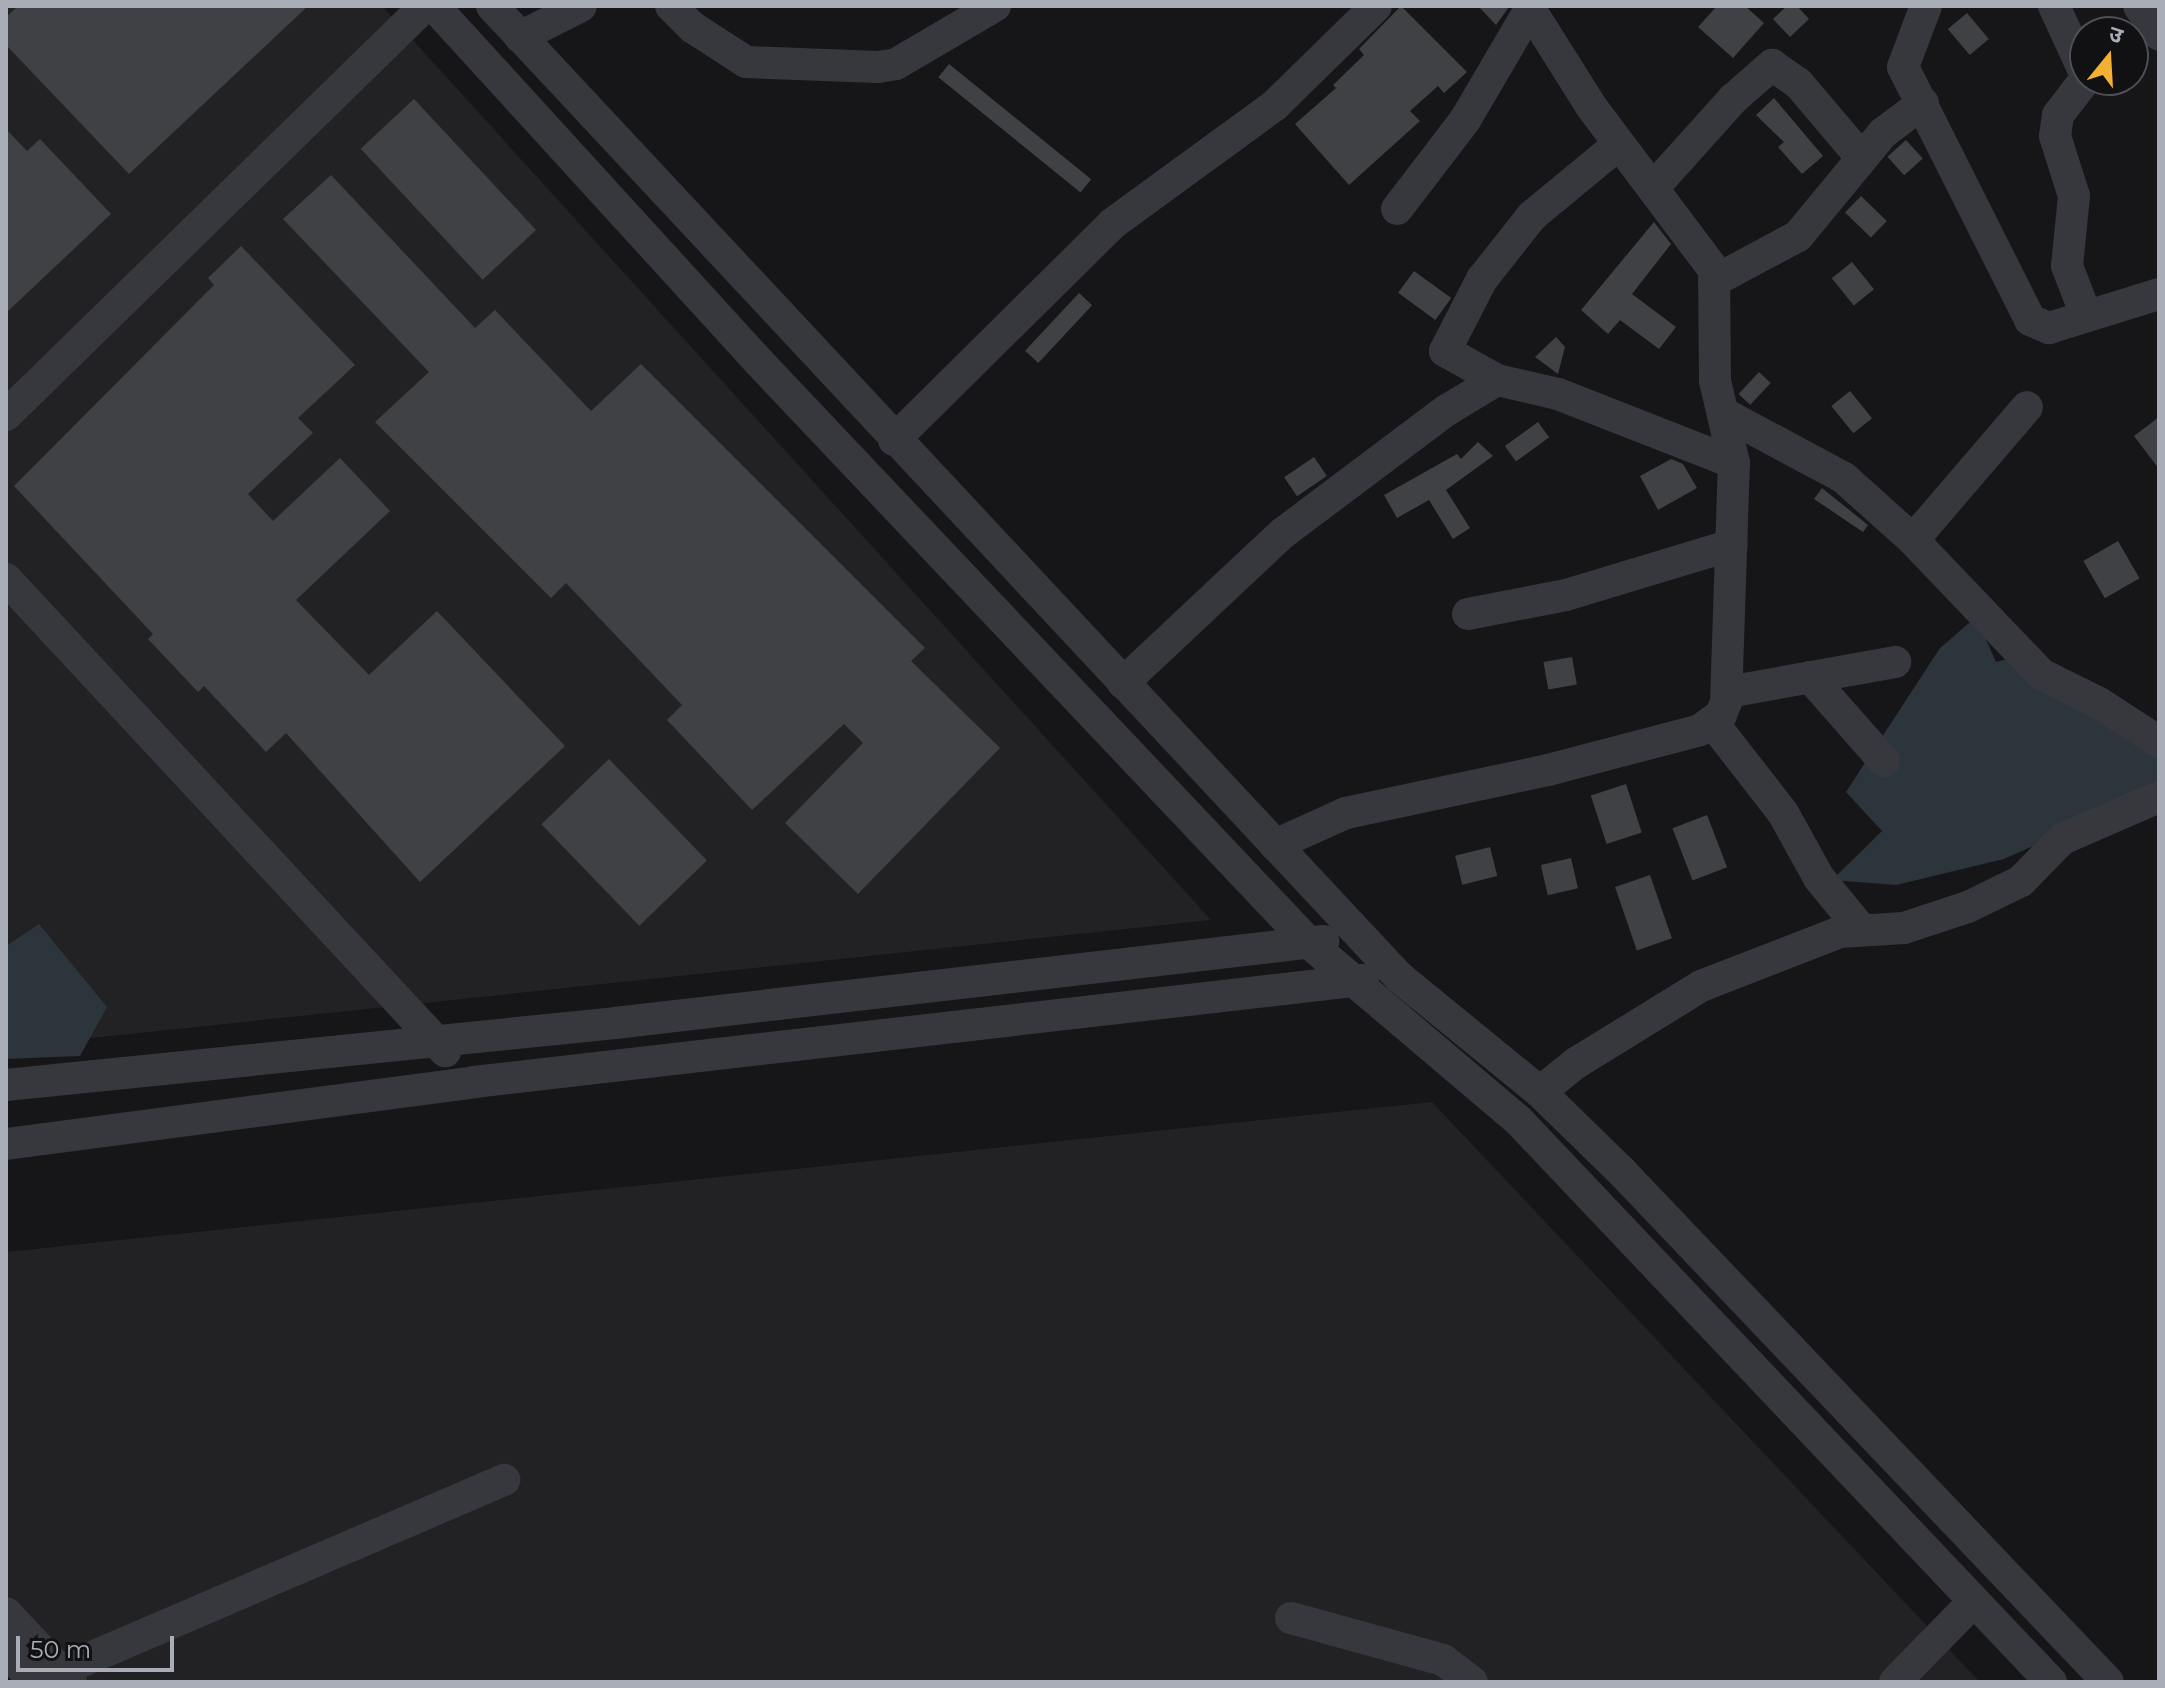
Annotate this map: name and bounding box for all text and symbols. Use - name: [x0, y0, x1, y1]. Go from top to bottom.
- north arrow: [2069, 16, 2149, 96]
- text: उ: [2106, 20, 2126, 49]
- scale bar: [20, 1620, 178, 1670]
- text: 50 m: [30, 1635, 91, 1664]

